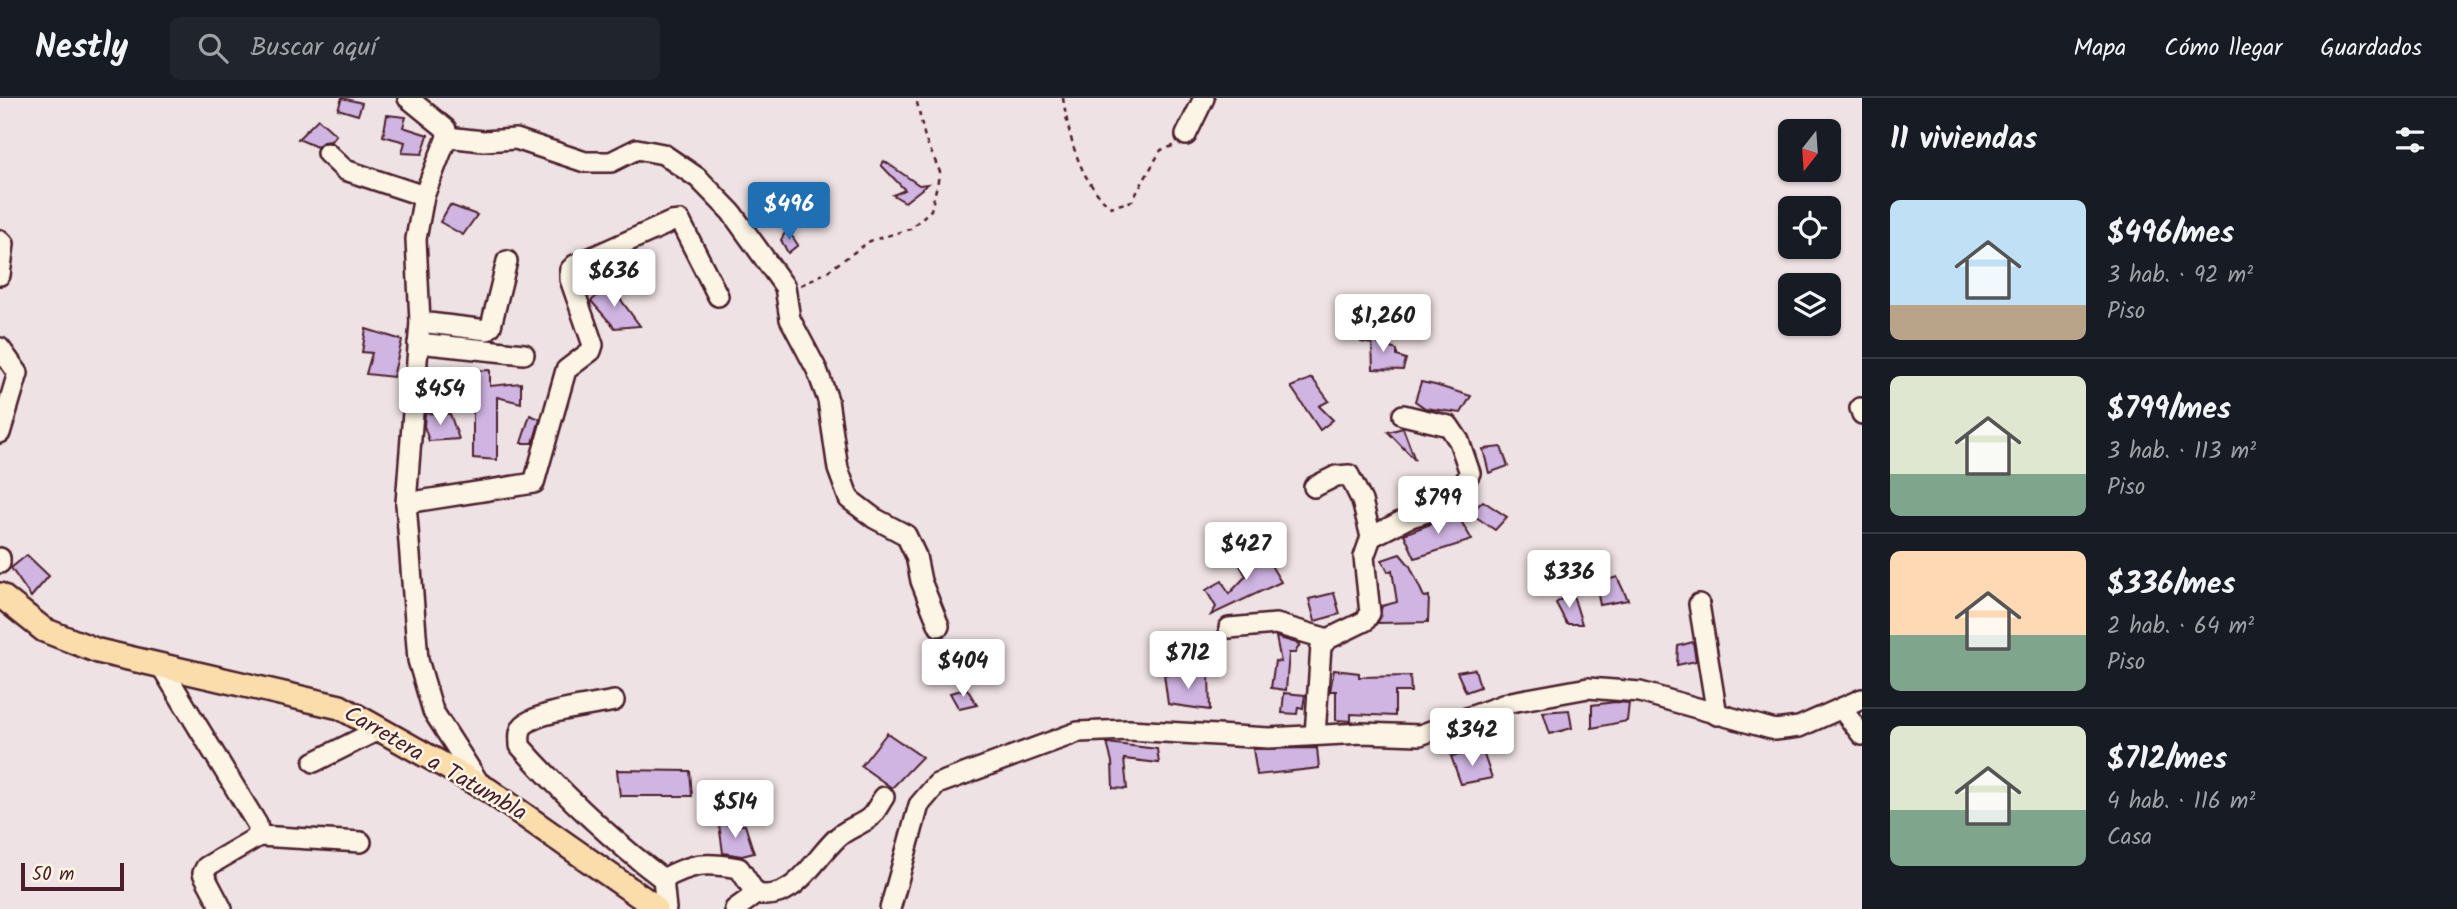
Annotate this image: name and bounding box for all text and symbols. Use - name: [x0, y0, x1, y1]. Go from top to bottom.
- search box: [170, 17, 660, 80]
- text: Nestly: [35, 22, 128, 75]
- text: Buscar aquí: [250, 27, 376, 69]
- icon: search: [194, 29, 232, 67]
- text: Mapa: [2073, 29, 2126, 68]
- text: Cómo llegar: [2164, 29, 2282, 68]
- text: Guardados: [2320, 29, 2422, 68]
- text: 11 viviendas: [1890, 116, 2037, 164]
- north arrow: [1778, 119, 1841, 182]
- map controls: [1778, 119, 1841, 336]
- icon: filters: [2391, 121, 2429, 159]
- pin: $496: [748, 183, 830, 242]
- text: $496: [764, 187, 814, 223]
- button: locate: [1778, 196, 1841, 259]
- text: $496/mes: [2107, 210, 2234, 258]
- icon: home: [1946, 228, 2030, 312]
- pin: $636: [573, 250, 655, 309]
- text: $636: [588, 254, 640, 290]
- text: 3 hab. · 92 m²: [2107, 258, 2253, 294]
- button: layers: [1778, 273, 1841, 336]
- pin: $1,260: [1326, 294, 1440, 354]
- text: Piso: [2107, 294, 2145, 330]
- text: $1,260: [1351, 299, 1415, 335]
- pin: $454: [399, 368, 481, 427]
- text: $454: [415, 372, 465, 408]
- text: $799/mes: [2107, 386, 2231, 434]
- icon: home: [1946, 404, 2030, 488]
- text: 3 hab. · 113 m²: [2107, 434, 2256, 470]
- text: Piso: [2107, 470, 2145, 506]
- pin: $799: [1397, 476, 1479, 536]
- text: $799: [1414, 481, 1462, 517]
- pin: $427: [1205, 522, 1287, 582]
- text: $427: [1221, 527, 1271, 563]
- pin: $336: [1528, 550, 1610, 610]
- text: $336: [1543, 555, 1595, 591]
- text: $336/mes: [2107, 561, 2236, 609]
- icon: home: [1946, 579, 2030, 663]
- text: 2 hab. · 64 m²: [2107, 609, 2254, 645]
- pin: $712: [1147, 632, 1229, 691]
- text: $712: [1166, 636, 1210, 672]
- pin: $404: [922, 640, 1004, 699]
- text: $404: [938, 644, 988, 680]
- text: Piso: [2107, 645, 2145, 681]
- street label: Carretera a Tatumbla: [336, 697, 534, 831]
- pin: $342: [1431, 708, 1513, 768]
- text: $342: [1446, 713, 1498, 749]
- text: $712/mes: [2107, 736, 2227, 784]
- icon: home: [1946, 754, 2030, 838]
- pin: $514: [694, 780, 776, 840]
- text: 4 hab. · 116 m²: [2107, 784, 2255, 820]
- text: $514: [713, 785, 757, 821]
- text: Casa: [2107, 820, 2152, 856]
- scale bar: [21, 860, 124, 892]
- text: 50 m: [32, 860, 74, 890]

